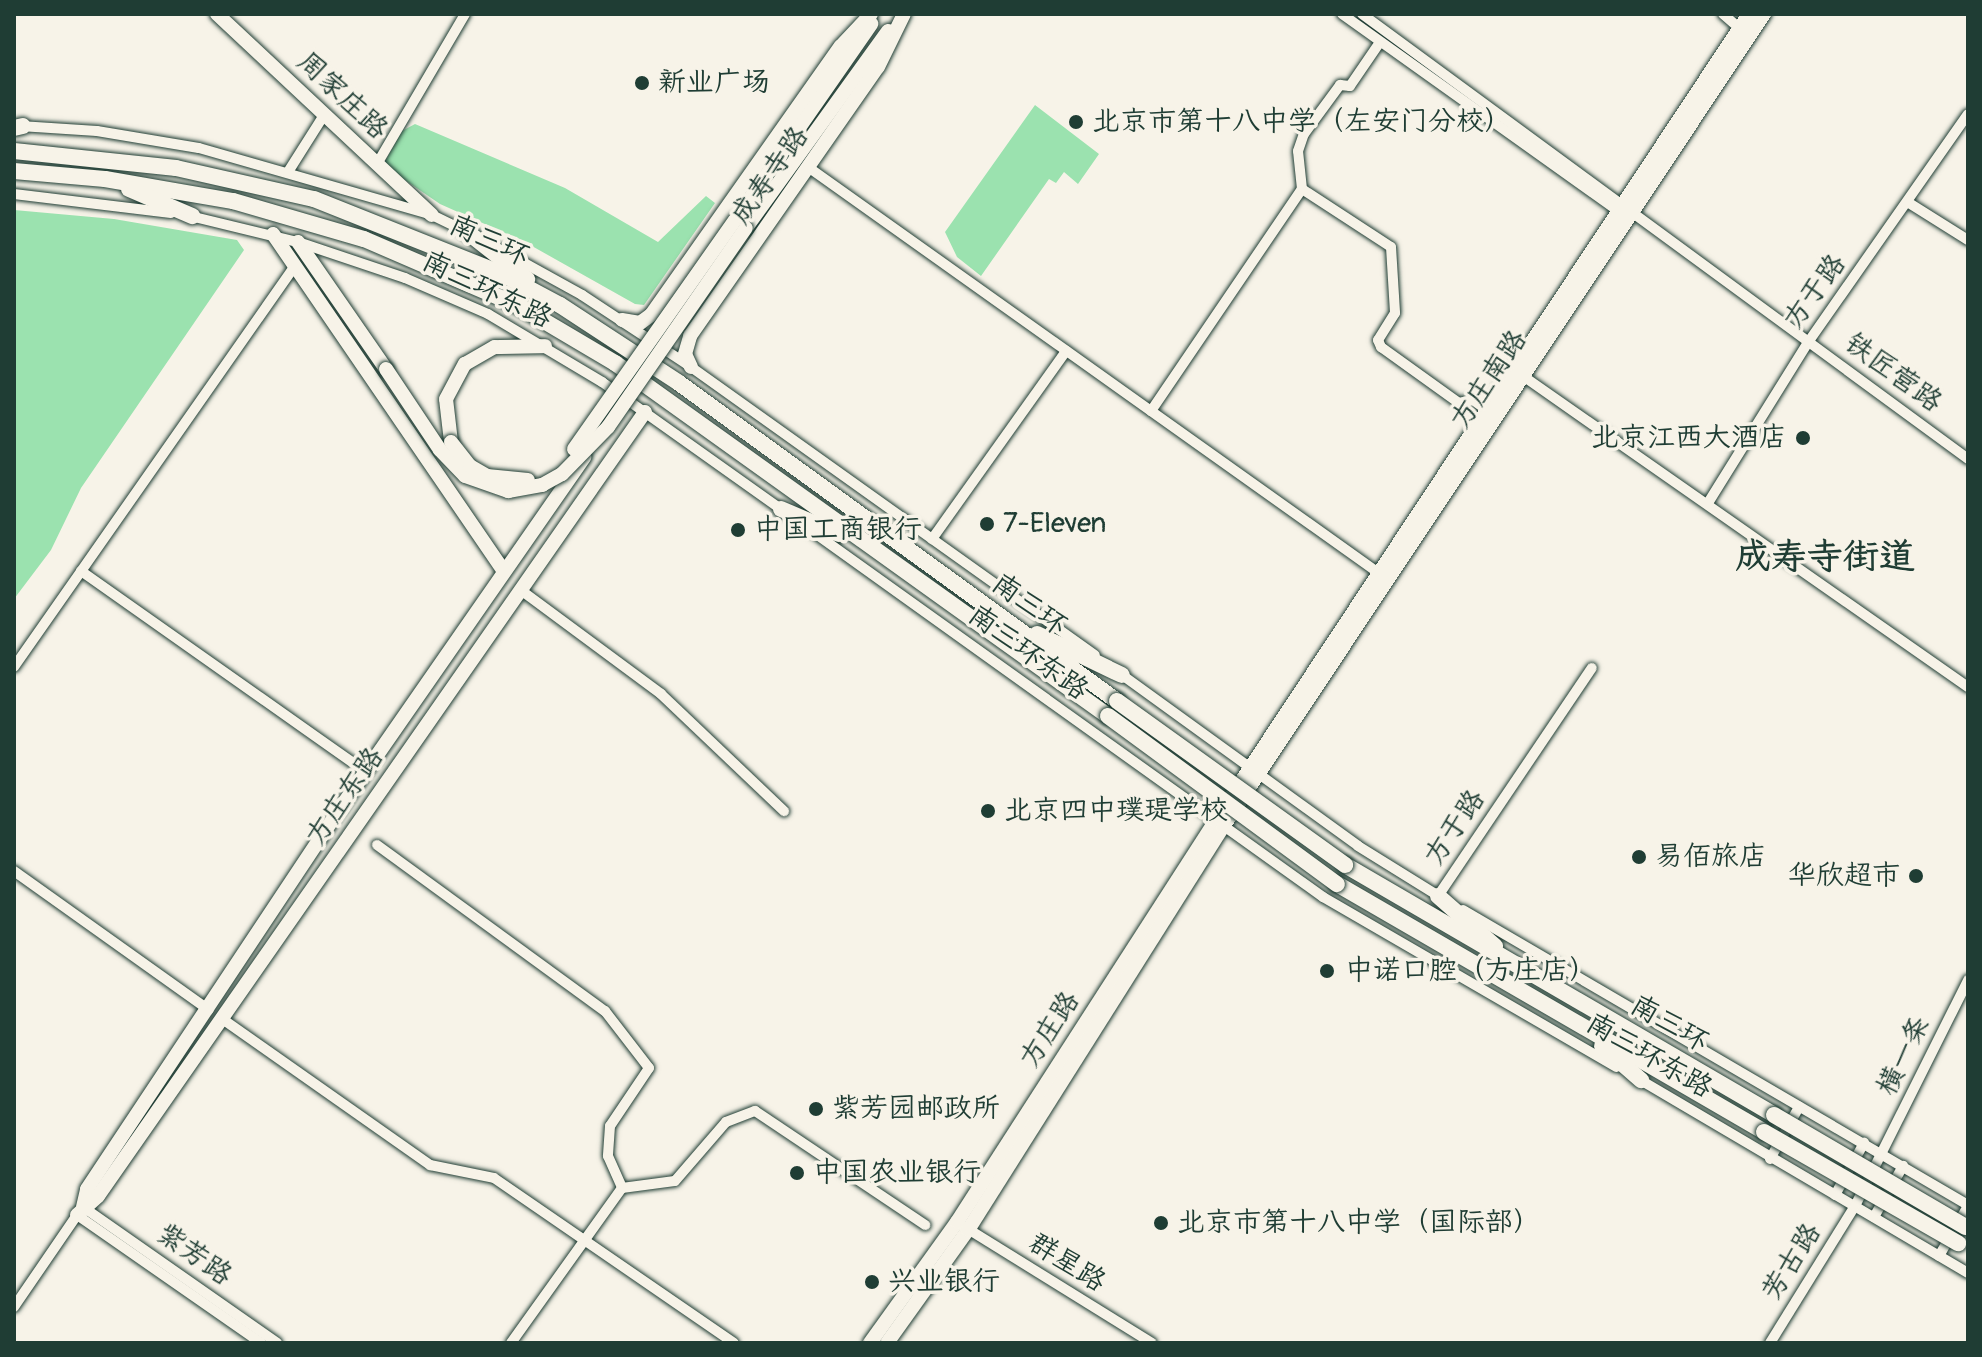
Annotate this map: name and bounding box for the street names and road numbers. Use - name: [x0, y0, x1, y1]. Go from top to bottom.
- street label: 周家庄路: [290, 46, 394, 146]
- street label: 成寿寺路: [724, 120, 816, 232]
- street label: 南三环: [444, 208, 534, 274]
- street label: 南三环东路: [417, 244, 557, 336]
- street label: 方于路: [1777, 248, 1853, 336]
- street label: 方庄南路: [1444, 324, 1534, 436]
- street label: 铁匠营路: [1838, 326, 1948, 420]
- street label: 南三环: [985, 567, 1073, 643]
- street label: 南三环东路: [961, 598, 1095, 708]
- street label: 方庄东路: [299, 741, 391, 853]
- street label: 方于路: [1418, 784, 1492, 872]
- street label: 方庄路: [1013, 986, 1087, 1074]
- street label: 南三环: [1624, 988, 1714, 1060]
- street label: 南三环东路: [1580, 1006, 1718, 1106]
- street label: 横一条: [1870, 1011, 1938, 1101]
- street label: 紫芳路: [150, 1217, 238, 1293]
- street label: 芳古路: [1755, 1217, 1829, 1307]
- street label: 群星路: [1022, 1226, 1112, 1300]

